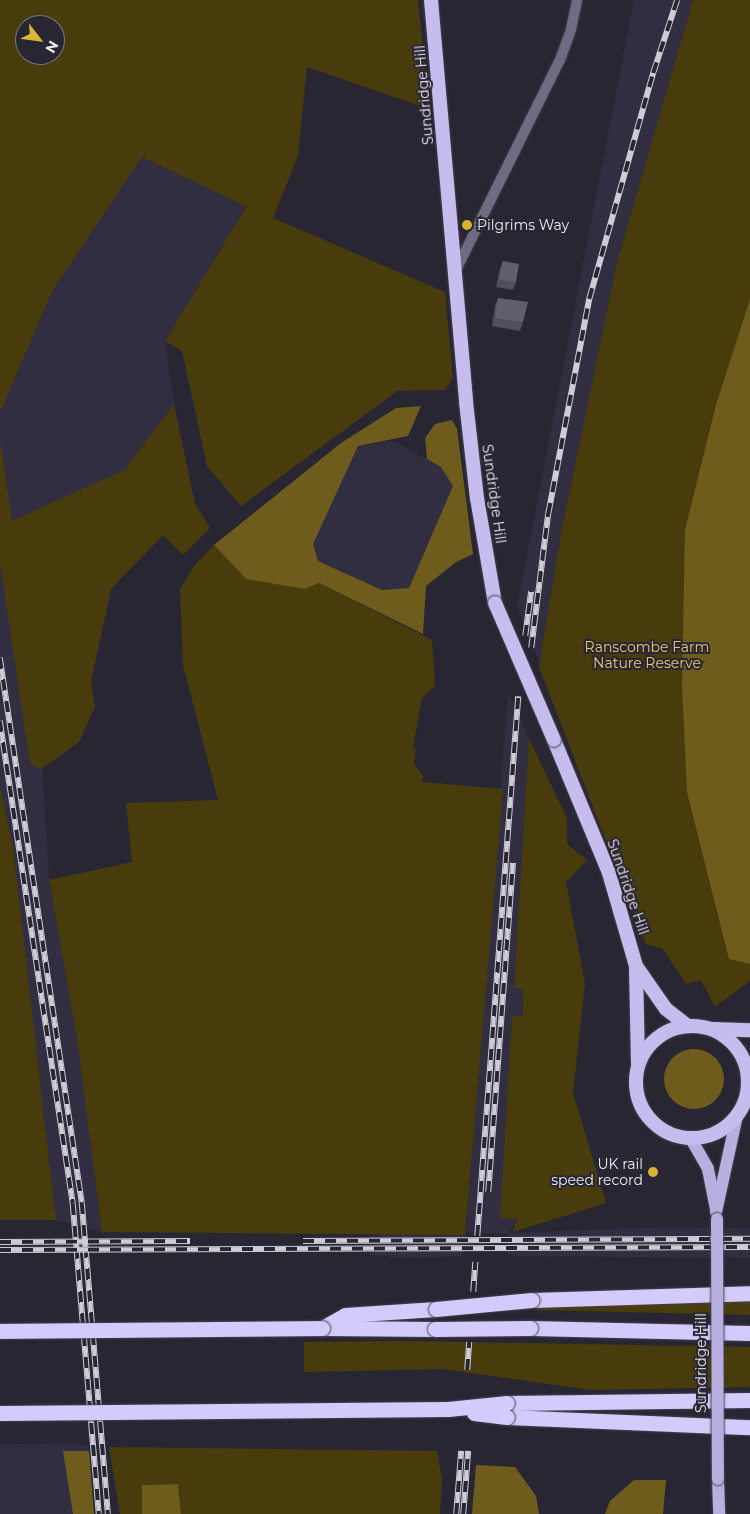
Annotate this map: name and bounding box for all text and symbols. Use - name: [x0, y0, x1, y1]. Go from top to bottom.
- north arrow: [15, 15, 65, 65]
- text: N: [42, 38, 63, 56]
- street label: Sundridge Hill: [411, 44, 437, 146]
- place label: Pilgrims Way: [477, 217, 569, 233]
- marker: Pilgrims Way: [461, 219, 473, 231]
- street label: Sundridge Hill: [479, 443, 509, 545]
- park label: Ranscombe Farm Nature Reserve: [585, 639, 709, 672]
- street label: Sundridge Hill: [604, 837, 652, 937]
- place label: UK rail speed record: [551, 1156, 643, 1188]
- marker: UK rail speed record: [647, 1166, 659, 1178]
- street label: Sundridge Hill: [693, 1313, 709, 1413]

